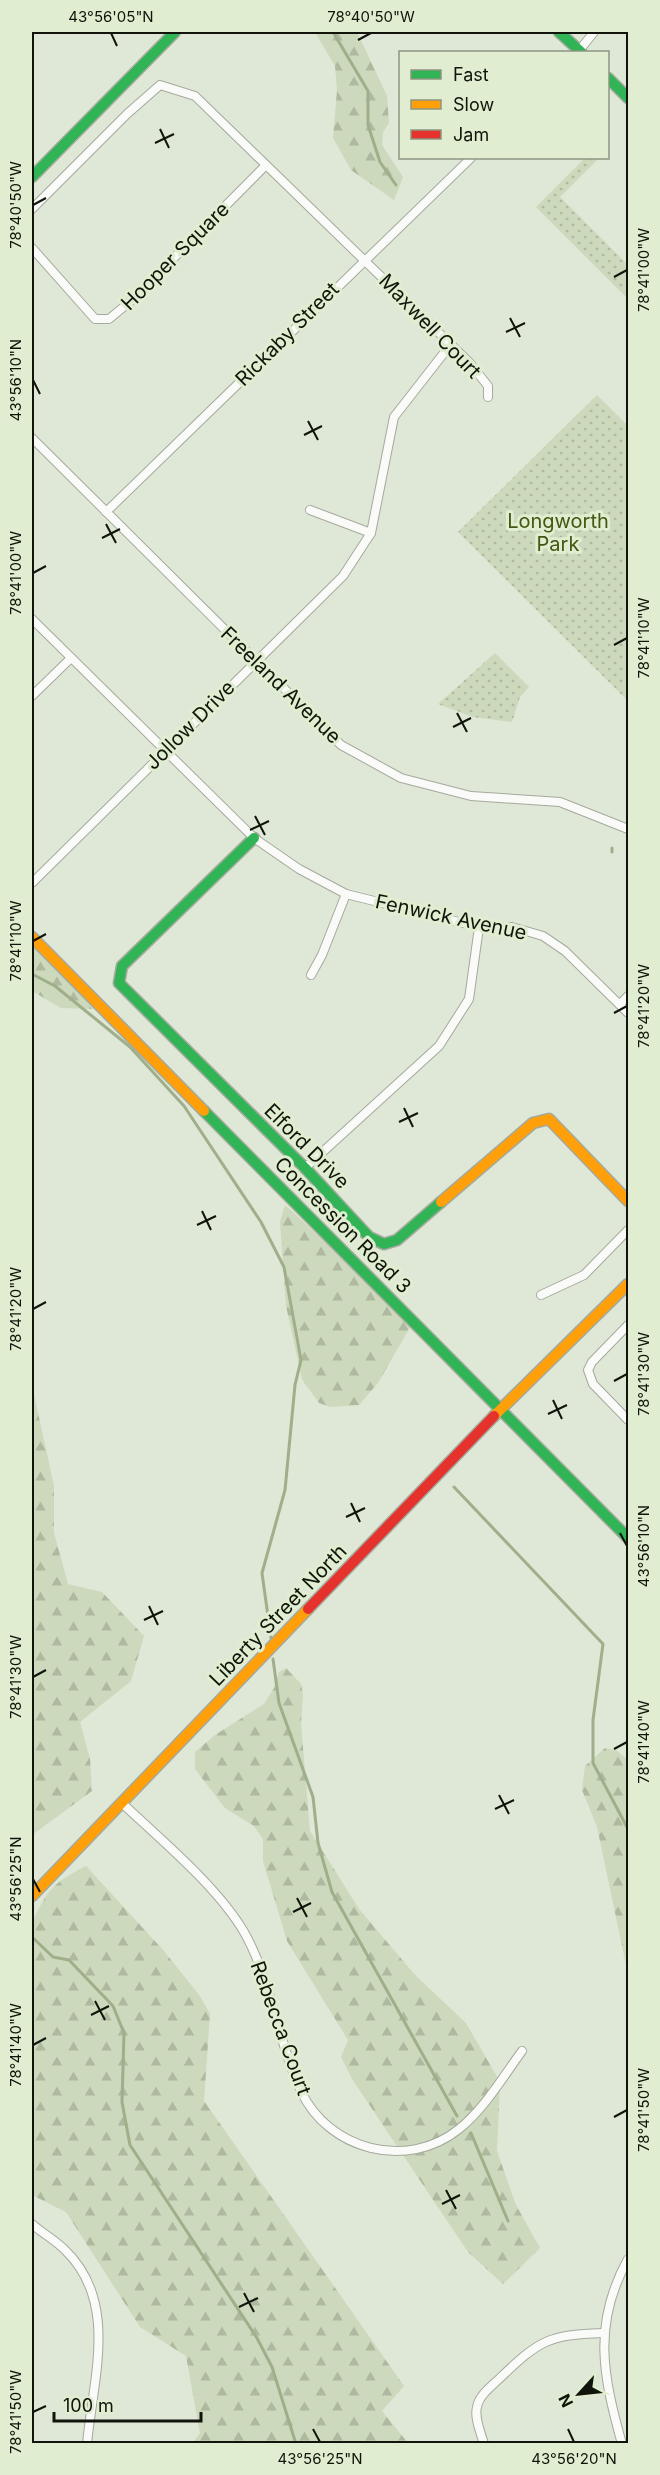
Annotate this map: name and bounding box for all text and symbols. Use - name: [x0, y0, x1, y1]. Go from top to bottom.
- text: 43°56'05"N: [68, 7, 154, 26]
- text: 78°40'50"W: [327, 7, 415, 26]
- legend: [399, 51, 609, 159]
- text: Fast: [453, 64, 489, 85]
- text: Slow: [453, 94, 494, 115]
- text: Jam: [453, 124, 489, 145]
- text: 78°40'50"W: [6, 161, 25, 249]
- street label: Hooper Square: [116, 197, 234, 315]
- text: 78°41'00"W: [634, 228, 653, 312]
- street label: Maxwell Court: [374, 269, 486, 384]
- street label: Rickaby Street: [230, 277, 344, 391]
- text: 43°56'10"N: [6, 339, 25, 421]
- park label: Longworth Park: [507, 509, 609, 556]
- text: 78°41'00"W: [6, 531, 25, 615]
- text: 78°41'10"W: [634, 597, 653, 678]
- street label: Freeland Avenue: [216, 622, 346, 748]
- street label: Jollow Drive: [140, 675, 240, 775]
- street label: Fenwick Avenue: [373, 889, 529, 945]
- text: 78°41'10"W: [6, 900, 25, 981]
- text: 78°41'20"W: [634, 964, 653, 1048]
- street label: Elford Drive: [259, 1098, 355, 1194]
- street label: Concession Road 3: [270, 1152, 416, 1298]
- text: 78°41'20"W: [6, 1267, 25, 1351]
- text: 78°41'30"W: [634, 1332, 653, 1416]
- text: 43°56'10"N: [634, 1505, 653, 1587]
- street label: Liberty Street North: [204, 1539, 352, 1691]
- text: 78°41'30"W: [6, 1635, 25, 1719]
- text: 78°41'40"W: [634, 1700, 653, 1784]
- text: 43°56'25"N: [6, 1836, 25, 1922]
- street label: Rebecca Court: [246, 1958, 317, 2099]
- text: 78°41'40"W: [6, 2003, 25, 2087]
- text: 78°41'50"W: [634, 2068, 653, 2152]
- north arrow: [549, 2364, 609, 2424]
- text: 78°41'50"W: [6, 2370, 25, 2454]
- scale bar: [54, 2385, 201, 2423]
- text: N: [554, 2391, 577, 2411]
- text: 100 m: [63, 2395, 114, 2416]
- text: 43°56'25"N: [277, 2449, 363, 2468]
- text: 43°56'20"N: [531, 2449, 617, 2468]

